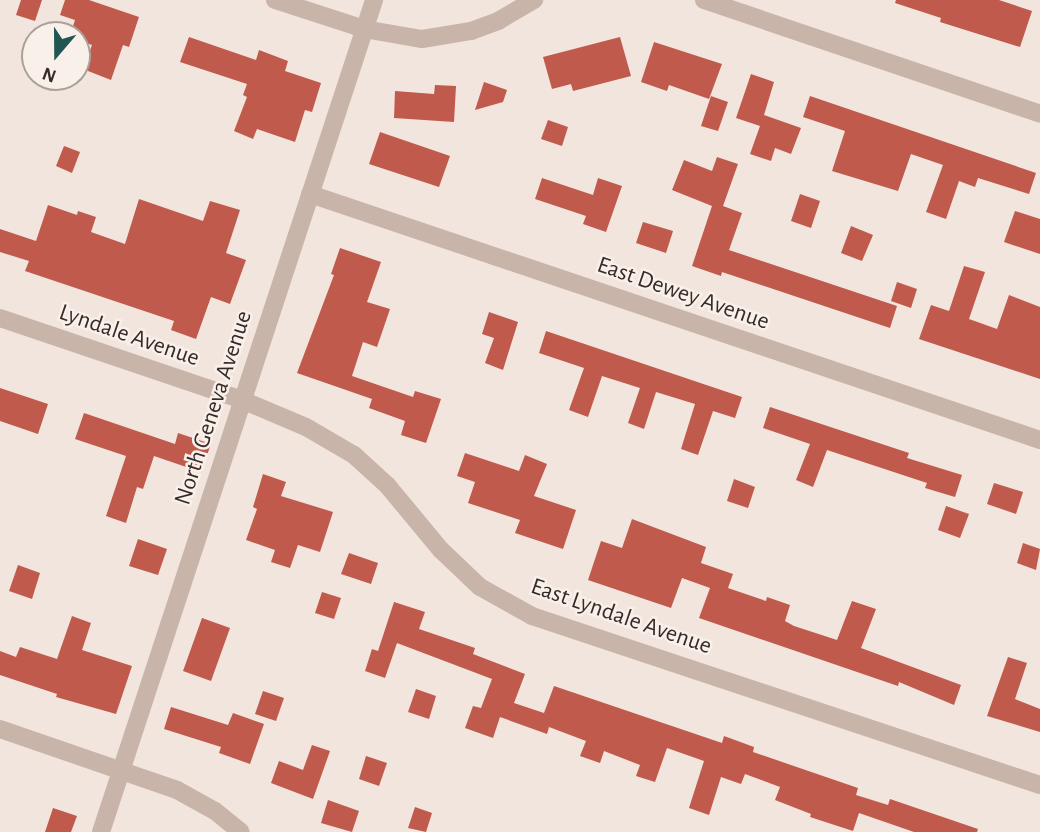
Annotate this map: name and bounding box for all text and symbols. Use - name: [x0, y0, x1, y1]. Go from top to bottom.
- north arrow: [21, 21, 91, 91]
- text: N: [40, 63, 59, 86]
- street label: East Dewey Avenue: [593, 251, 773, 337]
- street label: Lyndale Avenue: [55, 299, 203, 373]
- street label: North Geneva Avenue: [169, 307, 259, 509]
- street label: East Lyndale Avenue: [527, 573, 715, 661]

